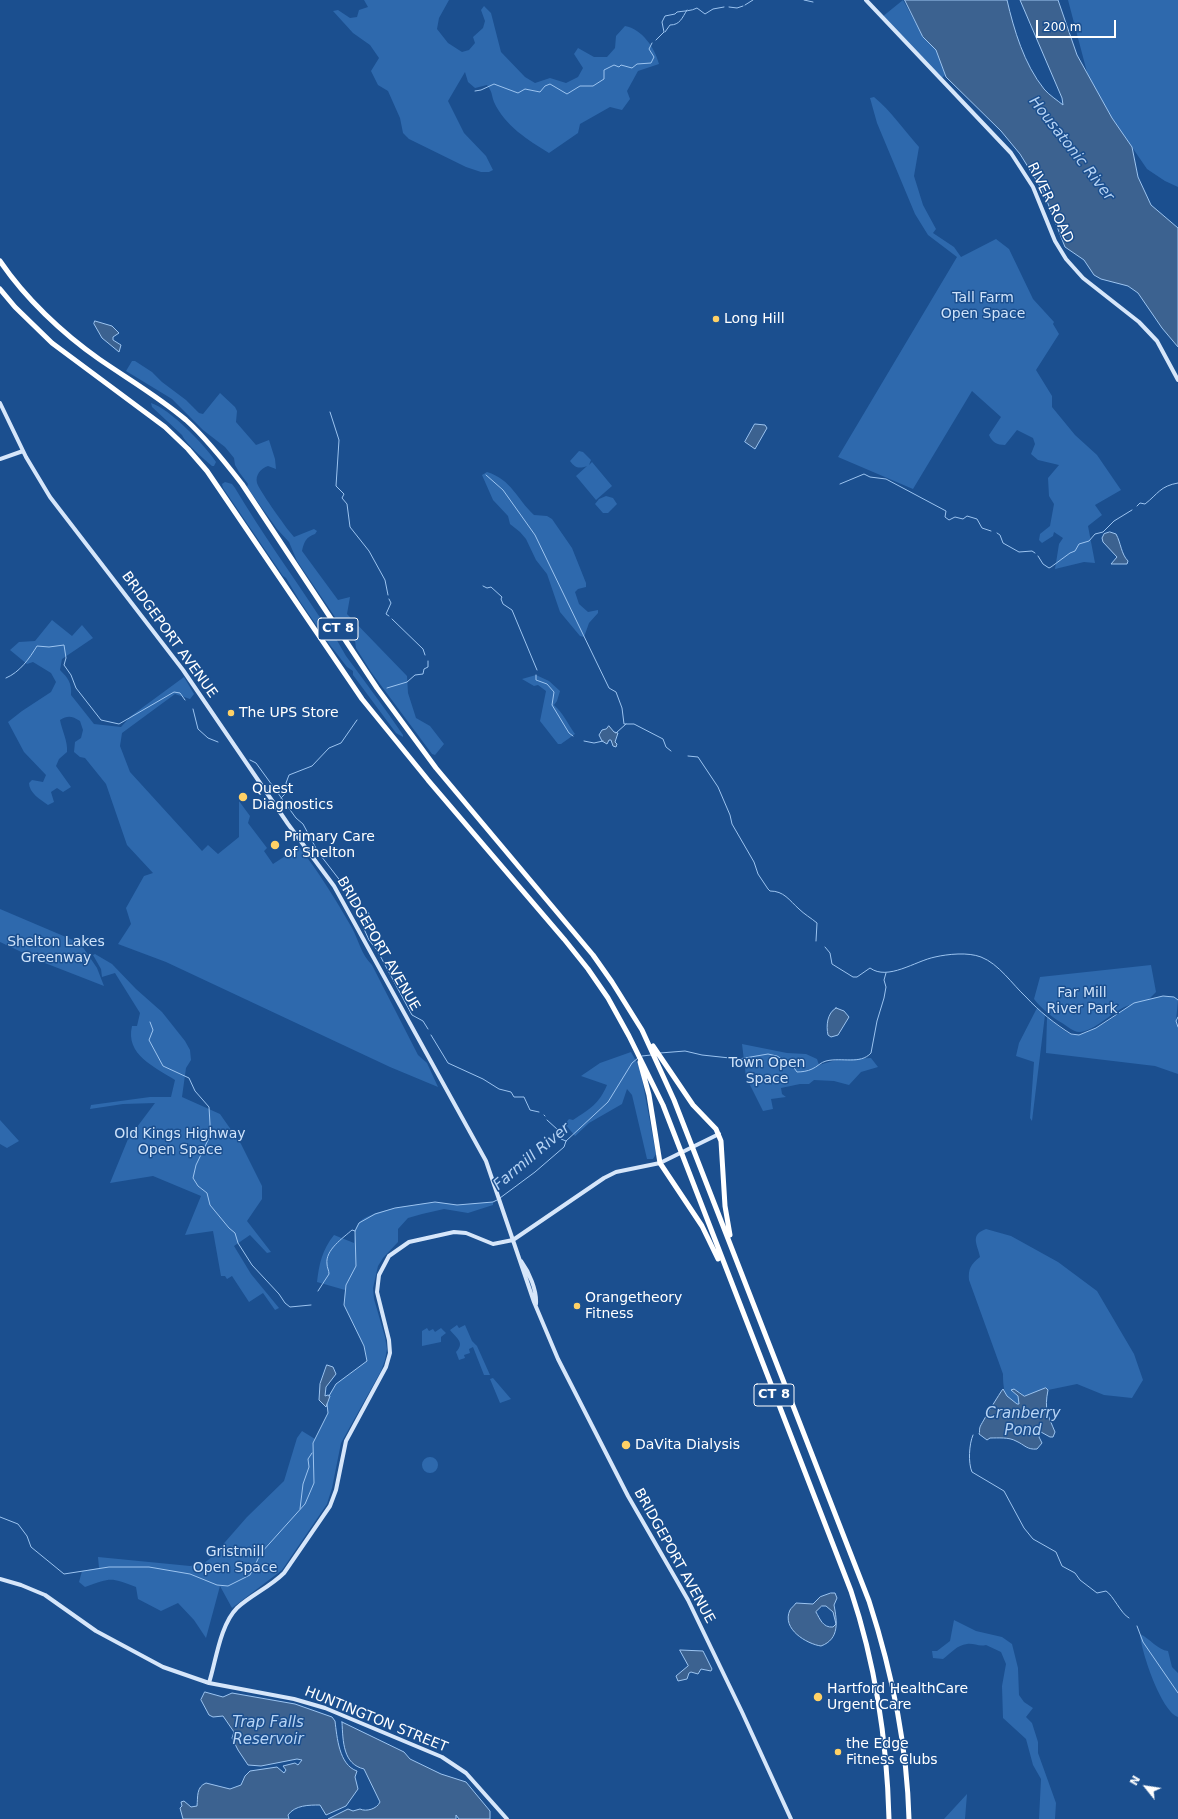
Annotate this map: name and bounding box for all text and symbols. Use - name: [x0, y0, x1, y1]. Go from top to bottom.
- scale bar: [1038, 12, 1118, 38]
- text: 200 m: [1043, 20, 1081, 34]
- water label: Housatonic River: [1025, 93, 1117, 205]
- street label: RIVER ROAD: [1023, 160, 1077, 246]
- park label: Tall Farm Open Space: [941, 290, 1025, 322]
- place label: Long Hill: [724, 311, 785, 327]
- marker: Long Hill: [711, 314, 721, 324]
- street label: BRIDGEPORT AVENUE: [118, 569, 220, 701]
- road number: CT 8: [318, 618, 358, 640]
- place label: The UPS Store: [239, 705, 339, 721]
- marker: The UPS Store: [226, 708, 236, 718]
- place label: Quest Diagnostics: [252, 781, 333, 814]
- marker: Quest Diagnostics: [237, 791, 249, 803]
- place label: Primary Care of Shelton: [284, 829, 375, 862]
- marker: Primary Care of Shelton: [269, 839, 281, 851]
- street label: BRIDGEPORT AVENUE: [333, 874, 423, 1014]
- park label: Shelton Lakes Greenway: [7, 934, 105, 966]
- park label: Far Mill River Park: [1047, 985, 1117, 1018]
- park label: Town Open Space: [729, 1055, 805, 1088]
- water label: Farmill River: [490, 1120, 574, 1194]
- park label: Old Kings Highway Open Space: [114, 1126, 246, 1158]
- place label: Orangetheory Fitness: [585, 1290, 682, 1322]
- marker: Orangetheory Fitness: [572, 1301, 582, 1311]
- road number: CT 8: [754, 1384, 794, 1406]
- water label: Cranberry Pond: [985, 1405, 1061, 1440]
- place label: DaVita Dialysis: [635, 1437, 740, 1453]
- marker: DaVita Dialysis: [620, 1439, 632, 1451]
- street label: BRIDGEPORT AVENUE: [630, 1486, 718, 1626]
- park label: Gristmill Open Space: [193, 1544, 277, 1576]
- place label: Hartford HealthCare Urgent Care: [827, 1681, 968, 1714]
- street label: HUNTINGTON STREET: [302, 1684, 450, 1756]
- marker: Hartford HealthCare Urgent Care: [812, 1691, 824, 1703]
- water label: Trap Falls Reservoir: [232, 1714, 304, 1749]
- place label: the Edge Fitness Clubs: [846, 1736, 938, 1768]
- marker: the Edge Fitness Clubs: [833, 1747, 843, 1757]
- north arrow: [1126, 1767, 1166, 1807]
- text: N: [1127, 1774, 1143, 1788]

